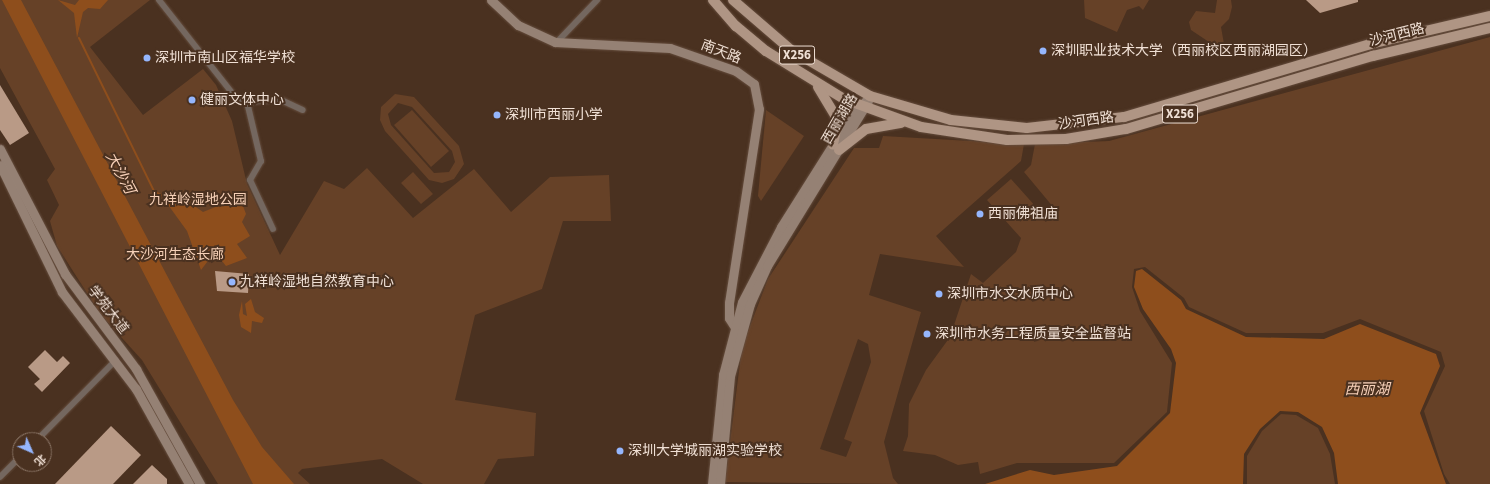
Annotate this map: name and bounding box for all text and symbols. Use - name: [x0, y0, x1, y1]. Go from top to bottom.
- street label: 沙河西路: [1368, 20, 1426, 50]
- street label: 南天路: [698, 37, 744, 67]
- place label: 深圳职业技术大学（西丽校区西丽湖园区）: [1051, 43, 1317, 59]
- road number: X256: [779, 44, 815, 66]
- marker: 深圳职业技术大学（西丽校区西丽湖园区）: [1038, 46, 1048, 56]
- place label: 深圳市南山区福华学校: [155, 50, 295, 66]
- marker: 深圳市南山区福华学校: [142, 53, 152, 63]
- street label: 西丽湖路: [819, 91, 861, 147]
- place label: 健丽文体中心: [200, 92, 284, 108]
- marker: 健丽文体中心: [187, 95, 197, 105]
- road number: X256: [1162, 103, 1198, 125]
- place label: 深圳市西丽小学: [505, 107, 603, 123]
- street label: 沙河西路: [1057, 109, 1115, 133]
- marker: 深圳市西丽小学: [492, 110, 502, 120]
- water label: 大沙河: [101, 149, 139, 197]
- park label: 九祥岭湿地公园: [149, 192, 247, 208]
- place label: 西丽佛祖庙: [988, 206, 1058, 222]
- marker: 西丽佛祖庙: [975, 209, 985, 219]
- park label: 大沙河生态长廊: [126, 247, 224, 263]
- place label: 九祥岭湿地自然教育中心: [240, 274, 394, 290]
- marker: 九祥岭湿地自然教育中心: [227, 277, 237, 287]
- street label: 学苑大道: [84, 283, 132, 337]
- place label: 深圳市水文水质中心: [947, 286, 1073, 302]
- marker: 深圳市水文水质中心: [934, 289, 944, 299]
- place label: 深圳市水务工程质量安全监督站: [935, 326, 1131, 342]
- marker: 深圳市水务工程质量安全监督站: [922, 329, 932, 339]
- water label: 西丽湖: [1345, 381, 1389, 399]
- north arrow: [12, 432, 52, 472]
- place label: 深圳大学城丽湖实验学校: [628, 443, 782, 459]
- marker: 深圳大学城丽湖实验学校: [615, 446, 625, 456]
- text: 北: [31, 451, 49, 469]

